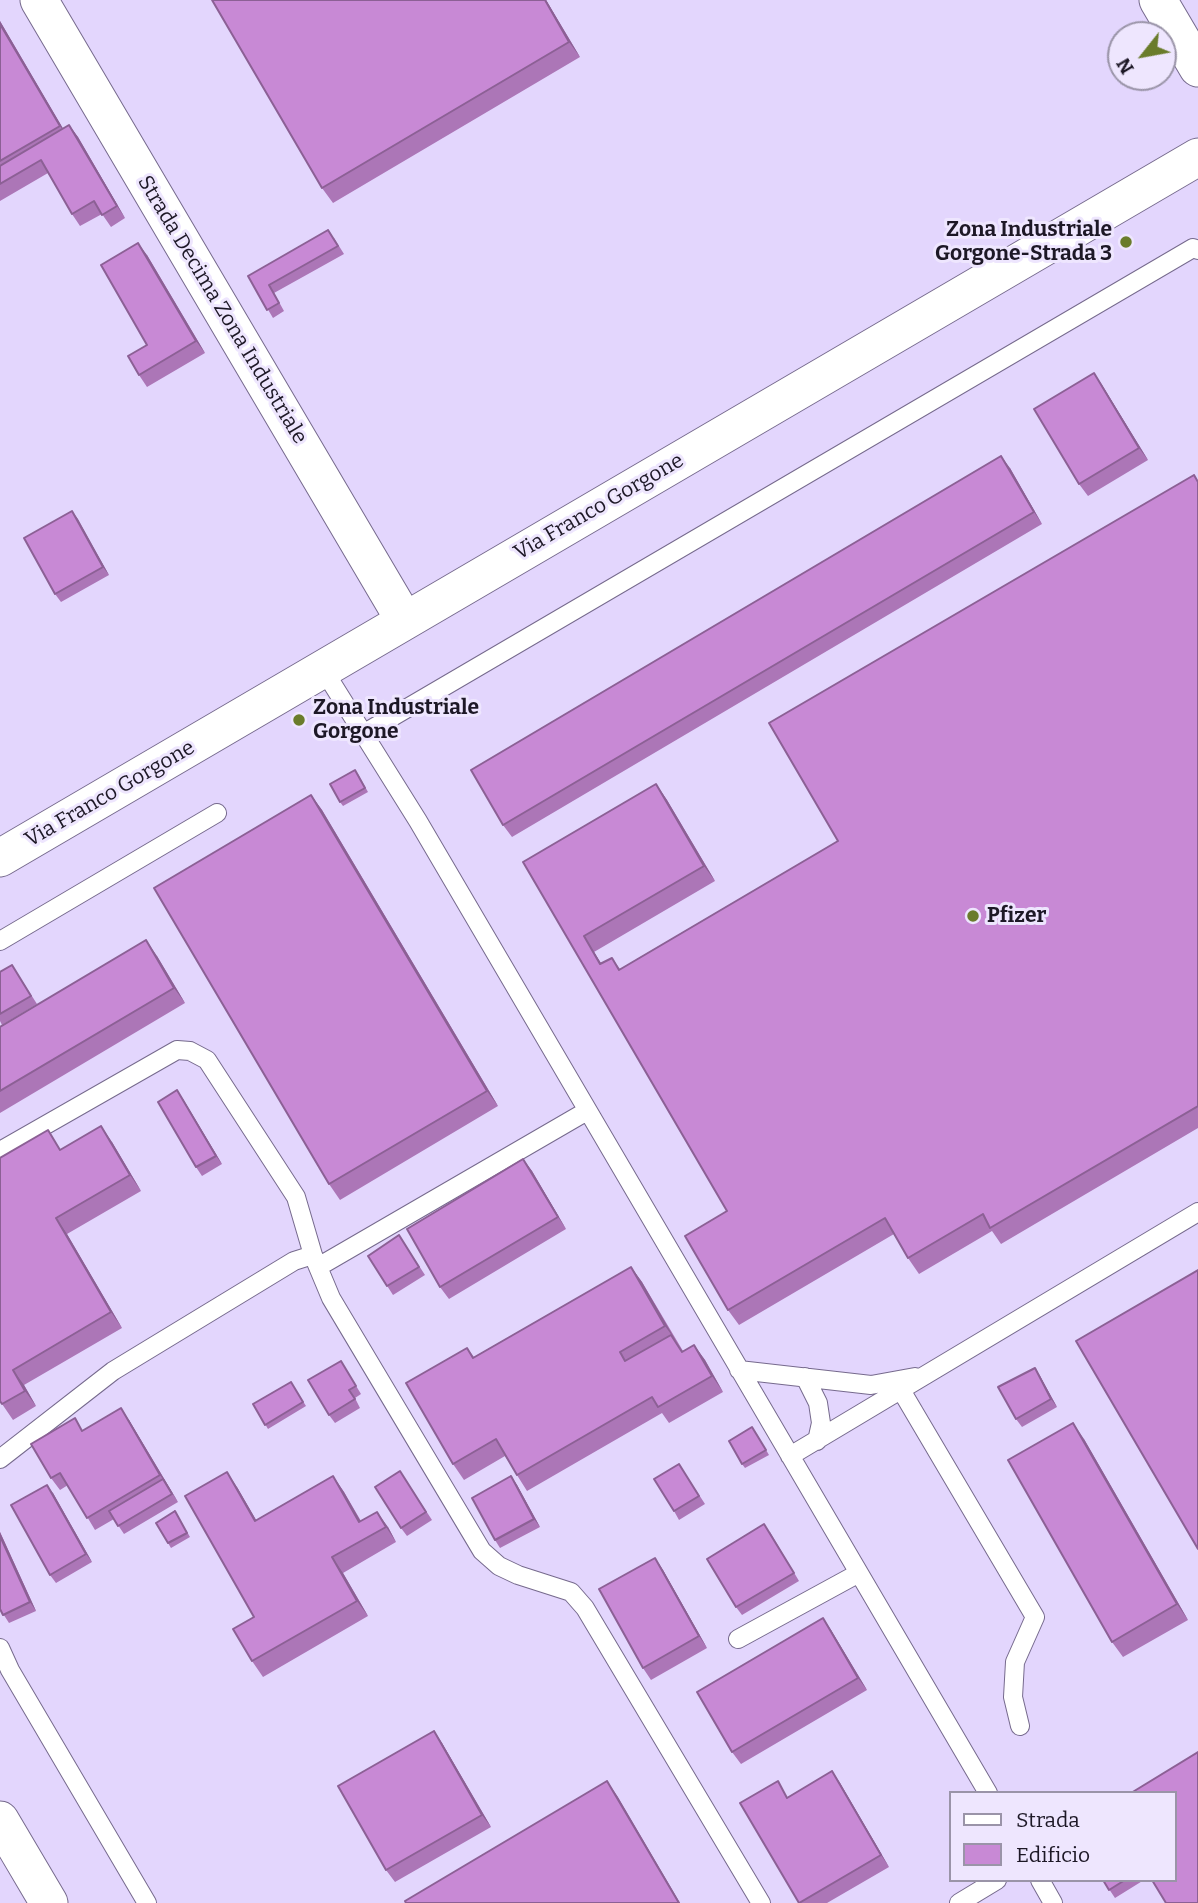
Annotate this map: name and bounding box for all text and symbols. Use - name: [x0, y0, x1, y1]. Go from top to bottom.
- north arrow: [1107, 21, 1177, 91]
- text: N: [1112, 54, 1139, 78]
- street label: Strada Decima Zona Industriale: [132, 171, 312, 449]
- place label: Zona Industriale Gorgone-Strada 3: [935, 217, 1112, 267]
- marker: Zona Industriale Gorgone-Strada 3: [1118, 234, 1134, 250]
- street label: Via Franco Gorgone: [510, 448, 688, 566]
- place label: Zona Industriale Gorgone: [313, 695, 479, 745]
- marker: Zona Industriale Gorgone: [291, 712, 307, 728]
- street label: Via Franco Gorgone: [21, 735, 199, 853]
- place label: Pfizer: [987, 903, 1046, 929]
- marker: Pfizer: [965, 908, 981, 924]
- legend: [950, 1791, 1177, 1882]
- text: Strada: [1016, 1807, 1080, 1833]
- text: Edificio: [1016, 1842, 1090, 1868]

